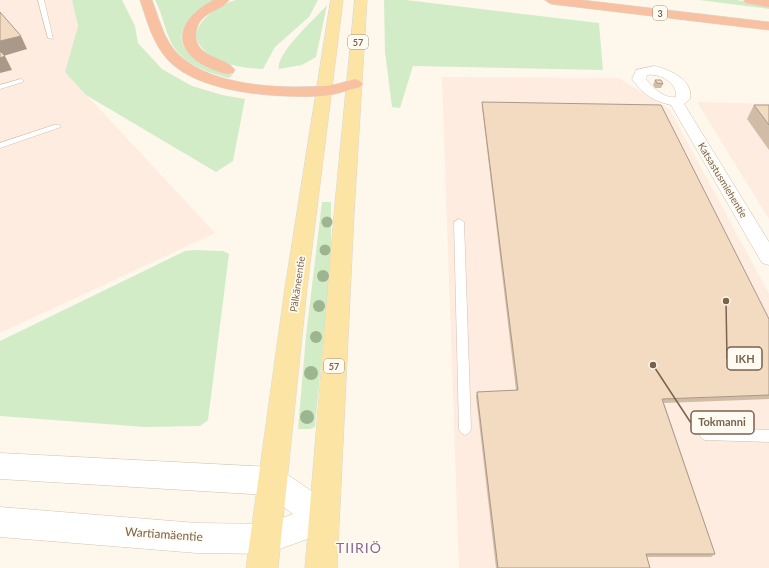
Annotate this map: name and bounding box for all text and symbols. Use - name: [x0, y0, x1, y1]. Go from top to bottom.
- road number: 3: [653, 6, 667, 20]
- road number: 57: [348, 35, 368, 49]
- street label: Katsastusmiehentie: [696, 140, 750, 220]
- street label: Pälkäneentie: [287, 255, 307, 313]
- callout: IKH: [727, 347, 762, 370]
- text: IKH: [735, 352, 755, 365]
- road number: 57: [324, 359, 344, 373]
- callout: Tokmanni: [691, 411, 754, 434]
- text: Tokmanni: [698, 415, 746, 428]
- street label: Wartiamäentie: [125, 524, 203, 544]
- district label: TIIRIÖ: [336, 539, 382, 556]

